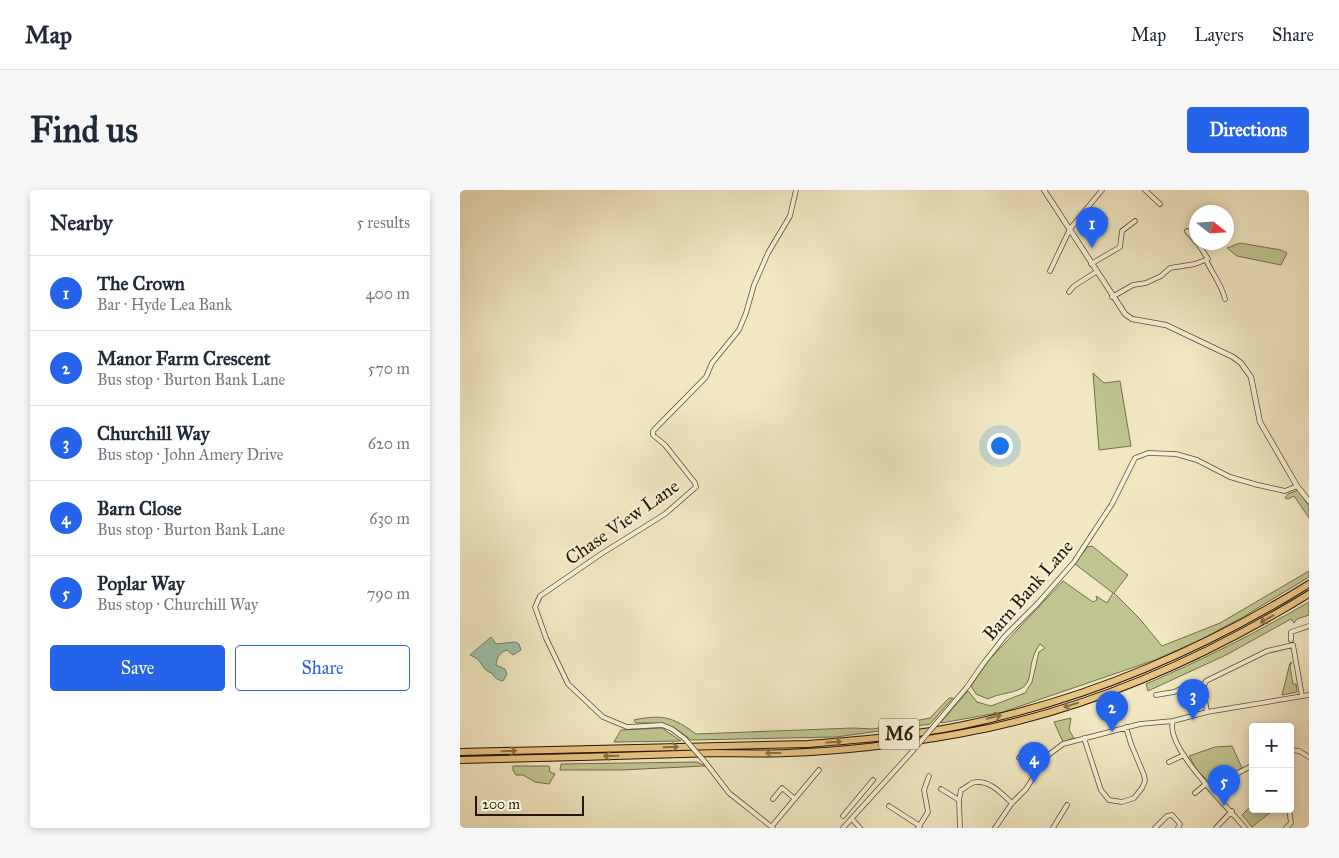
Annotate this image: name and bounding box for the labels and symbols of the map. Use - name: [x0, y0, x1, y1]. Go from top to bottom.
- north arrow: [1189, 205, 1234, 250]
- pin: 1: [1076, 207, 1108, 248]
- your location: [987, 433, 1013, 459]
- street label: Chase View Lane: [561, 474, 683, 570]
- street label: Barn Bank Lane: [978, 535, 1078, 645]
- one-way arrow: [1261, 615, 1275, 625]
- pin: 3: [1177, 679, 1209, 720]
- pin: 2: [1096, 691, 1128, 732]
- one-way arrow: [1063, 701, 1079, 710]
- one-way arrow: [985, 712, 1001, 721]
- road number: M6: [879, 718, 919, 750]
- one-way arrow: [825, 737, 841, 746]
- one-way arrow: [663, 742, 679, 751]
- pin: 4: [1018, 742, 1050, 783]
- one-way arrow: [500, 746, 516, 756]
- one-way arrow: [765, 748, 782, 758]
- one-way arrow: [603, 752, 619, 761]
- pin: 5: [1208, 765, 1240, 806]
- scale bar: [475, 793, 584, 816]

